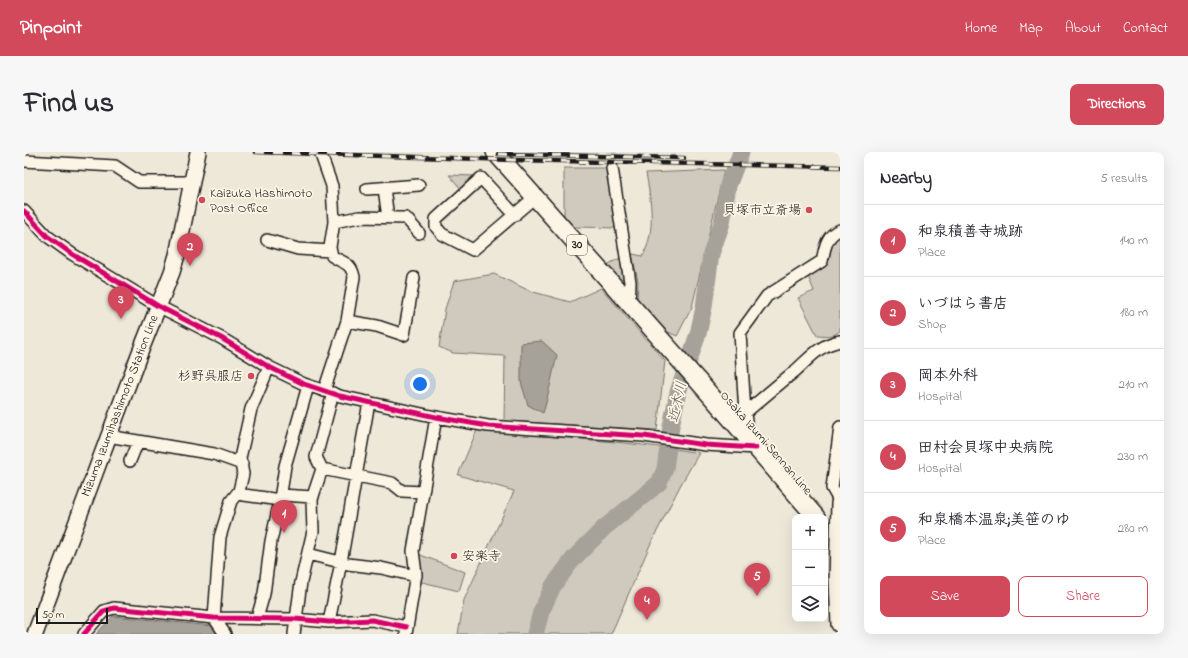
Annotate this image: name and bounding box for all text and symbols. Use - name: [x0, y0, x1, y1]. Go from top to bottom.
- text: Pinpoint: [20, 15, 82, 42]
- text: Home: [965, 18, 997, 39]
- text: Map: [1019, 18, 1043, 39]
- text: About: [1065, 18, 1101, 39]
- text: Contact: [1123, 18, 1168, 39]
- text: Find us: [24, 84, 114, 125]
- button: Directions: [1070, 84, 1164, 125]
- text: Nearby: [880, 166, 932, 191]
- text: 5 results: [1100, 169, 1148, 188]
- place label: Kaizuka Hashimoto Post Office: [210, 184, 312, 218]
- marker: Kaizuka Hashimoto Post Office: [197, 195, 207, 205]
- place label: 貝塚市立斎場: [723, 201, 801, 220]
- marker: 貝塚市立斎場: [804, 205, 814, 215]
- text: 和泉積善寺城跡: [918, 221, 1023, 243]
- text: 1: [891, 231, 895, 250]
- text: 140 m: [1120, 231, 1148, 250]
- pin: 2: [177, 233, 203, 266]
- road number: 30: [567, 235, 587, 255]
- text: Place: [918, 243, 946, 262]
- pin: 3: [108, 286, 134, 319]
- text: いづはら書店: [918, 293, 1008, 315]
- text: 2: [890, 303, 896, 322]
- text: 180 m: [1120, 303, 1148, 322]
- street label: Mizuma Izumihashimoto Station Line: [76, 312, 164, 500]
- text: Shop: [918, 315, 946, 334]
- text: 岡本外科: [918, 365, 978, 387]
- place label: 杉野呉服店: [178, 367, 243, 386]
- marker: 杉野呉服店: [246, 371, 256, 381]
- your location: [410, 374, 430, 394]
- text: 3: [890, 375, 896, 394]
- text: 210 m: [1118, 375, 1148, 394]
- water label: 近木川: [663, 379, 693, 425]
- street label: Osaka Izumi Sennan Line: [715, 387, 817, 499]
- text: Hospital: [918, 387, 962, 406]
- text: 田村会貝塚中央病院: [918, 437, 1053, 459]
- text: 4: [890, 447, 896, 466]
- text: 230 m: [1117, 447, 1148, 466]
- text: Hospital: [918, 459, 962, 478]
- pin: 1: [271, 500, 297, 533]
- text: 和泉橋本温泉;美笹のゆ: [918, 509, 1070, 531]
- map controls: [792, 514, 828, 622]
- button: +: [792, 514, 828, 550]
- text: 5: [889, 519, 897, 538]
- text: 280 m: [1118, 519, 1148, 538]
- text: Place: [918, 531, 946, 550]
- place label: 安楽寺: [462, 547, 501, 566]
- button: −: [792, 550, 828, 586]
- marker: 安楽寺: [449, 551, 459, 561]
- pin: 5: [744, 563, 770, 596]
- button: Save: [880, 576, 1010, 617]
- button: Share: [1018, 576, 1148, 617]
- button: layers: [792, 586, 828, 622]
- pin: 4: [634, 587, 660, 620]
- scale bar: [36, 606, 108, 625]
- text: 50 m: [42, 607, 64, 623]

